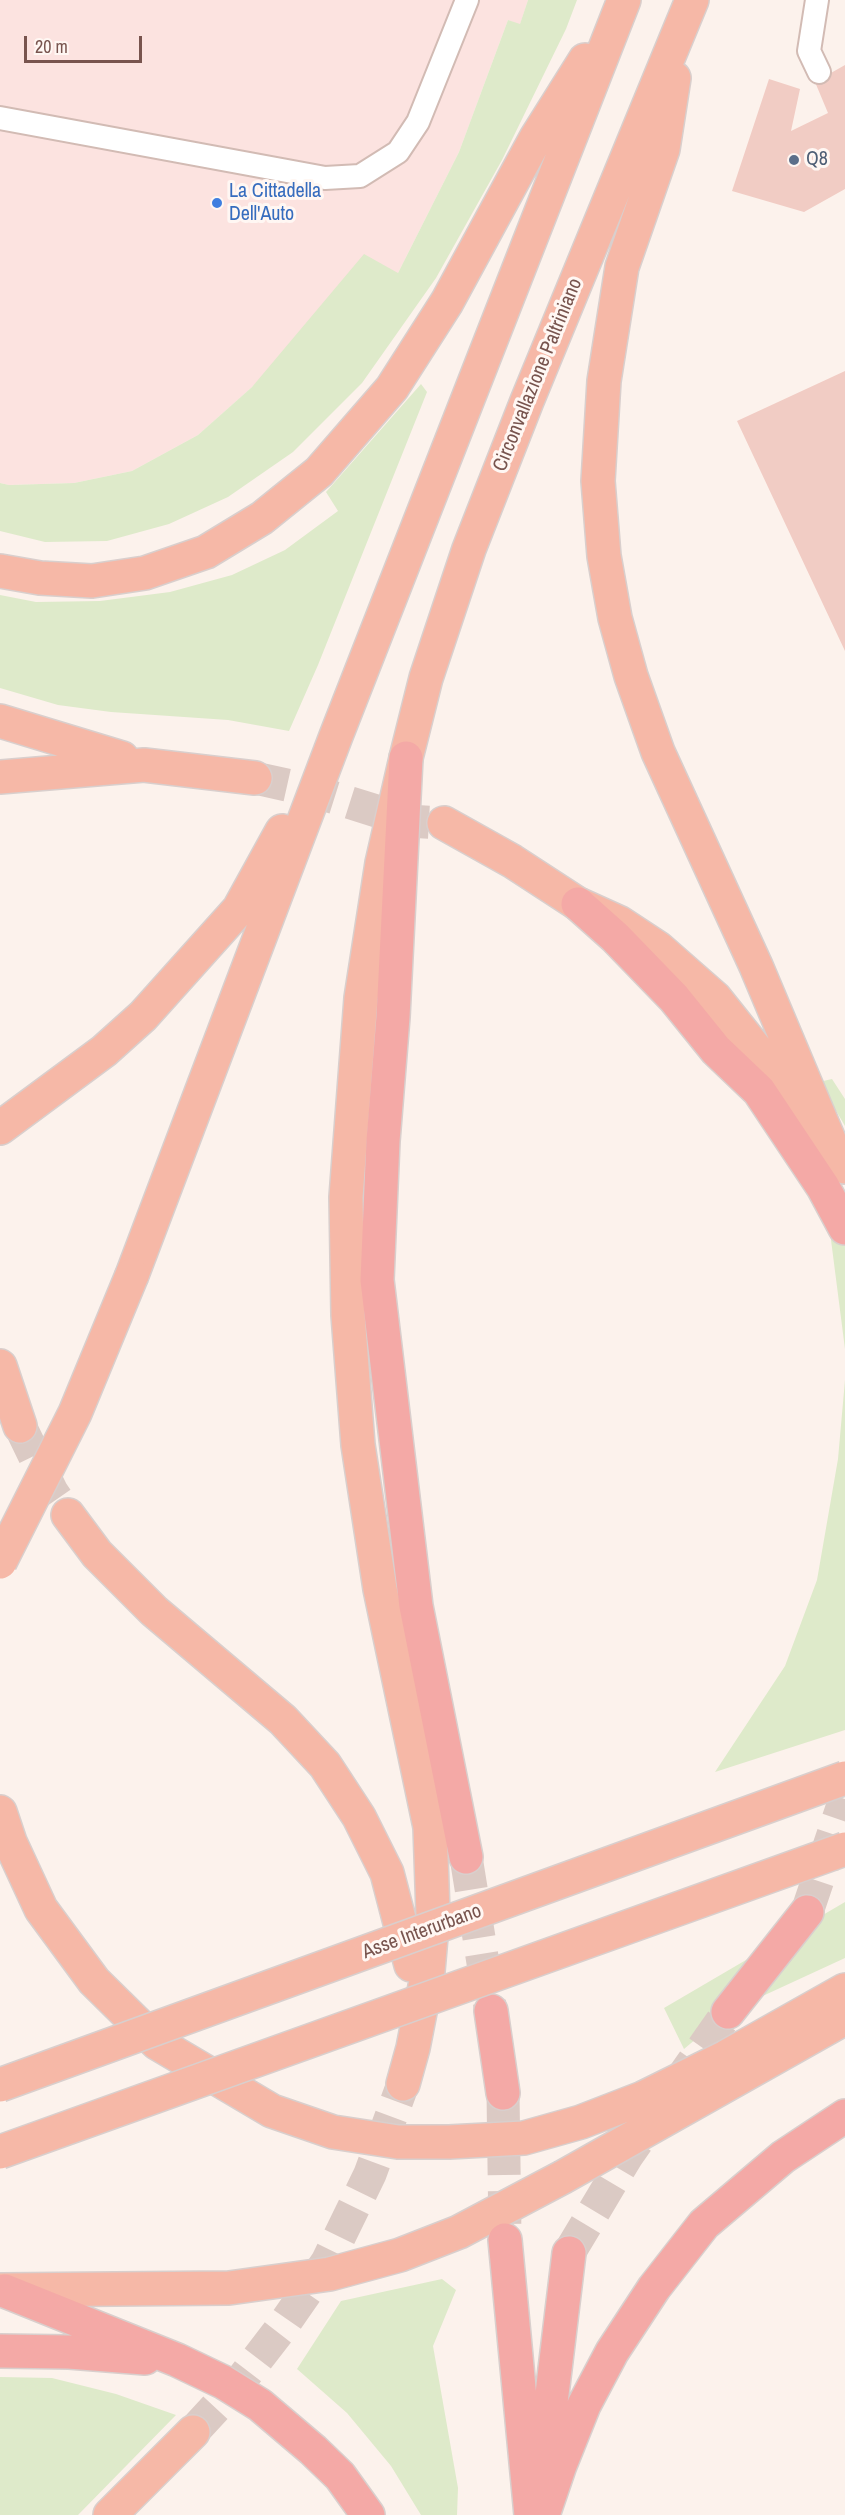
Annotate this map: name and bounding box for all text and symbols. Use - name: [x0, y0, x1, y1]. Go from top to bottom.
- scale bar: [27, 24, 146, 62]
- text: 20 m: [35, 34, 68, 59]
- place label: Q8: [806, 148, 828, 172]
- marker: Q8: [787, 153, 801, 167]
- place label: La Cittadella Dell'Auto: [229, 180, 321, 227]
- marker: La Cittadella Dell'Auto: [210, 196, 224, 210]
- street label: Circonvallazione Paltriniano: [488, 275, 588, 475]
- street label: Asse Interurbano: [359, 1899, 485, 1965]

